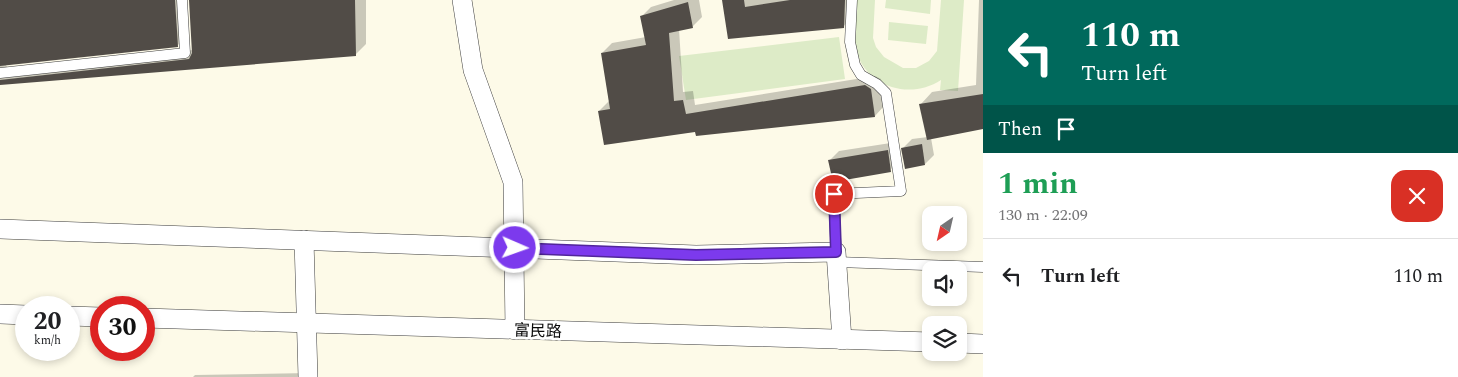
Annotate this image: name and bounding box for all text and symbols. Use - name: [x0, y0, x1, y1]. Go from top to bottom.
- text: 110 m: [1081, 9, 1180, 62]
- icon: left: [998, 20, 1063, 85]
- text: Turn left: [1081, 57, 1167, 90]
- text: Then: [998, 115, 1042, 144]
- icon: arrive: [1052, 115, 1080, 143]
- text: 1 min: [998, 161, 1078, 207]
- button: close: [1391, 170, 1443, 222]
- pin: [813, 173, 855, 215]
- icon: arrive: [820, 180, 848, 208]
- text: 130 m · 22:09: [998, 203, 1088, 227]
- north arrow: [922, 206, 968, 251]
- map controls: [922, 206, 967, 361]
- position arrow: [488, 221, 540, 273]
- button: sound: [922, 261, 967, 306]
- icon: left: [998, 262, 1026, 290]
- text: Turn left: [1041, 262, 1120, 291]
- text: 110 m: [1393, 262, 1443, 291]
- speed limit sign: 30: [90, 296, 155, 361]
- text: 20: [33, 303, 62, 341]
- button: layers: [922, 316, 967, 361]
- street label: 富民路: [514, 318, 562, 344]
- text: km/h: [34, 331, 61, 350]

